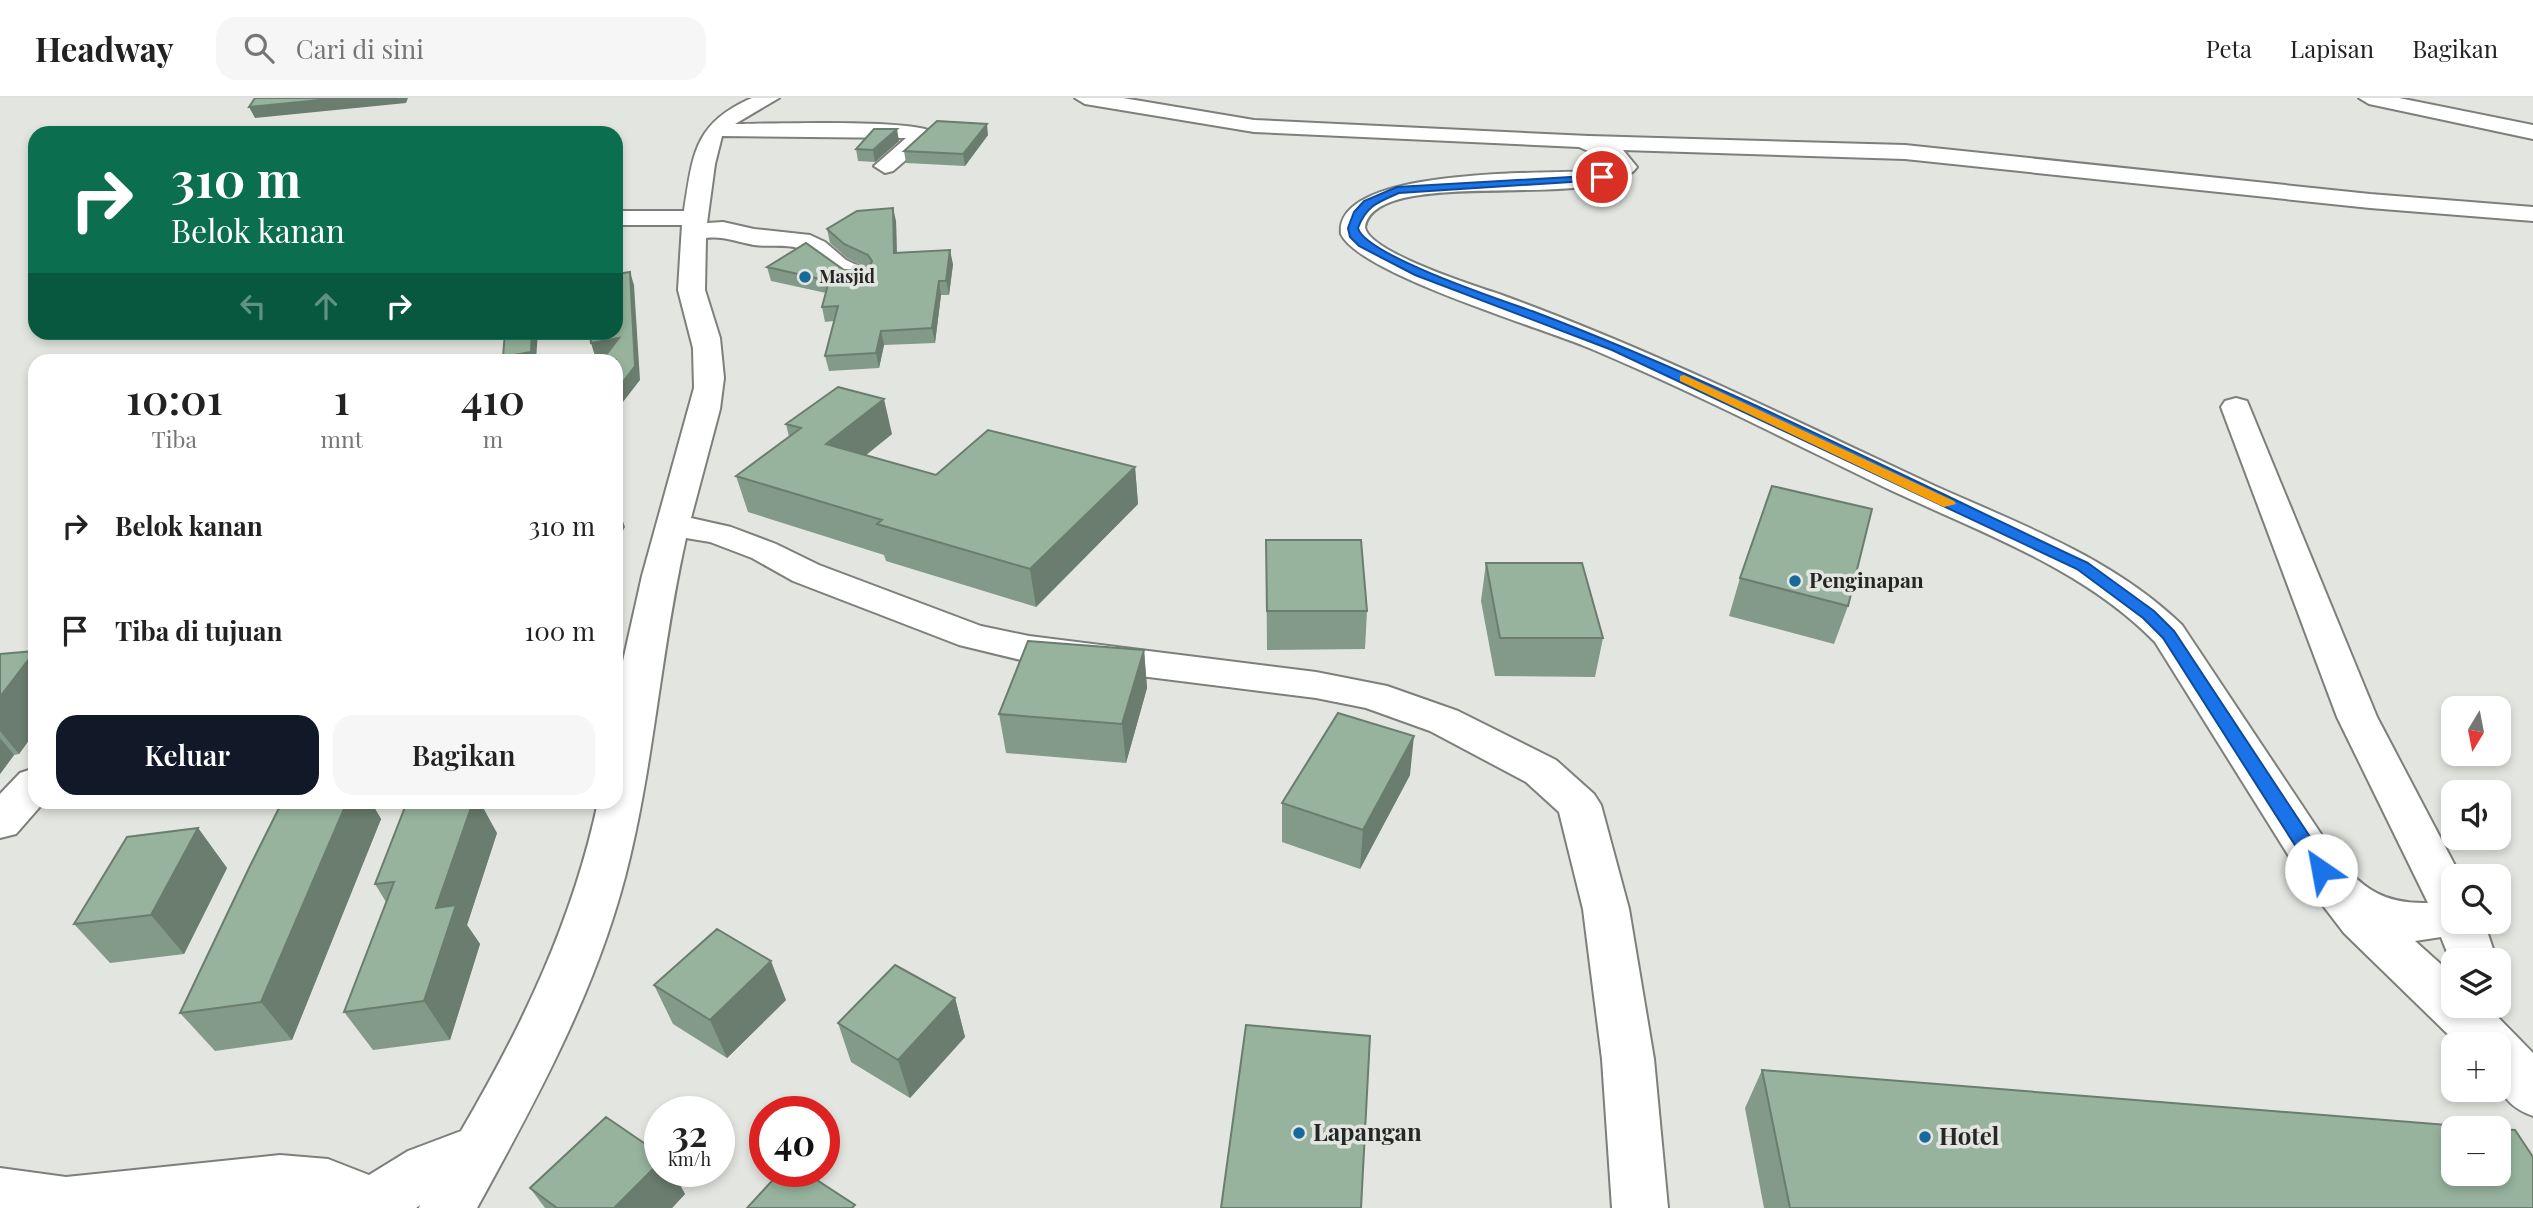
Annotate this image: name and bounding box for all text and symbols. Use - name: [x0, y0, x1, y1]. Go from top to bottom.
- search box: [216, 17, 706, 80]
- text: Headway: [35, 26, 174, 70]
- icon: search: [240, 29, 278, 67]
- text: Cari di sini: [296, 31, 424, 66]
- text: Peta: [2206, 32, 2252, 64]
- text: Lapisan: [2290, 32, 2374, 64]
- text: Bagikan: [2412, 32, 2498, 64]
- text: 310 m: [171, 145, 301, 210]
- pin: [1572, 147, 1632, 207]
- icon: right: [56, 154, 147, 245]
- icon: arrive: [1583, 158, 1621, 196]
- text: Belok kanan: [171, 208, 345, 251]
- place label: Masjid: [819, 264, 875, 288]
- marker: Masjid: [797, 269, 813, 285]
- icon: left: [234, 287, 272, 325]
- icon: ahead: [307, 287, 345, 325]
- icon: right: [380, 287, 418, 325]
- text: 10:01: [126, 370, 223, 426]
- text: 1: [334, 370, 350, 426]
- text: 410: [461, 370, 525, 426]
- text: Tiba: [152, 423, 197, 454]
- text: mnt: [321, 423, 363, 454]
- text: m: [483, 423, 503, 454]
- icon: right: [56, 507, 94, 545]
- text: Belok kanan: [115, 508, 263, 543]
- text: 310 m: [528, 508, 595, 543]
- place label: Penginapan: [1809, 565, 1924, 593]
- marker: Penginapan: [1787, 573, 1803, 589]
- icon: arrive: [56, 612, 94, 650]
- text: Tiba di tujuan: [115, 613, 283, 648]
- text: 100 m: [525, 613, 595, 648]
- north arrow: [2441, 696, 2511, 766]
- map controls: [2441, 696, 2511, 1186]
- button: Keluar: [56, 715, 319, 795]
- button: Bagikan: [333, 715, 595, 795]
- button: sound: [2441, 780, 2511, 850]
- position arrow: [2284, 833, 2358, 907]
- button: search: [2441, 864, 2511, 934]
- button: layers: [2441, 948, 2511, 1018]
- button: +: [2441, 1032, 2511, 1102]
- speed limit sign: 40: [749, 1096, 840, 1187]
- text: 32: [672, 1109, 707, 1156]
- place label: Lapangan: [1313, 1115, 1422, 1147]
- button: −: [2441, 1116, 2511, 1186]
- place label: Hotel: [1939, 1119, 2000, 1151]
- marker: Lapangan: [1291, 1125, 1307, 1141]
- marker: Hotel: [1917, 1129, 1933, 1145]
- text: km/h: [668, 1147, 711, 1171]

